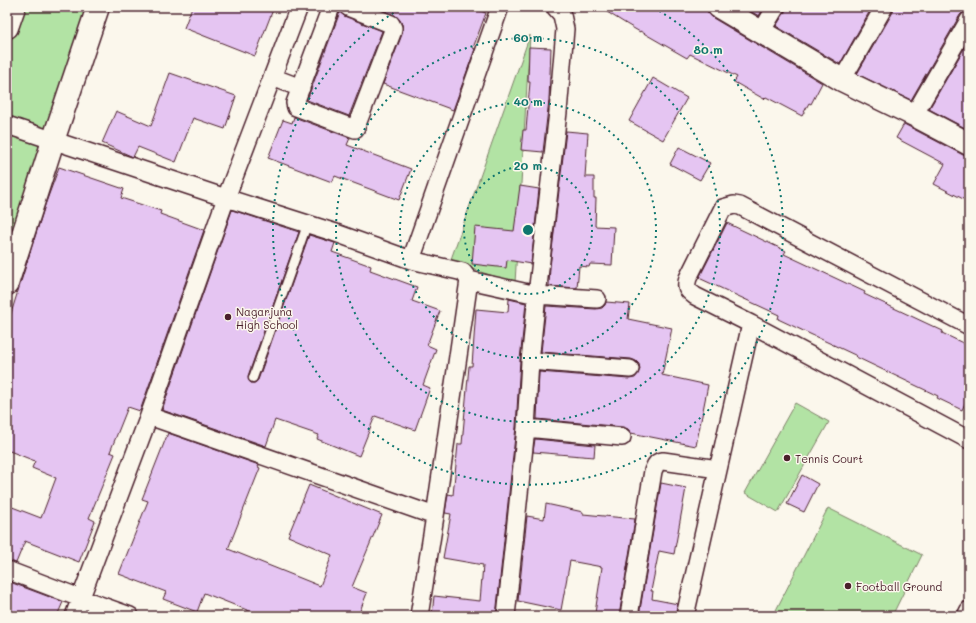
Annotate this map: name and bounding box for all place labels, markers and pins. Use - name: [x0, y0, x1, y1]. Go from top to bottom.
- centre of rings: [521, 223, 535, 237]
- place label: Nagarjuna High School: [236, 304, 298, 332]
- marker: Nagarjuna High School: [223, 312, 233, 322]
- place label: Tennis Court: [795, 451, 863, 466]
- marker: Tennis Court: [782, 453, 792, 463]
- place label: Football Ground: [856, 579, 942, 594]
- marker: Football Ground: [843, 581, 853, 591]

